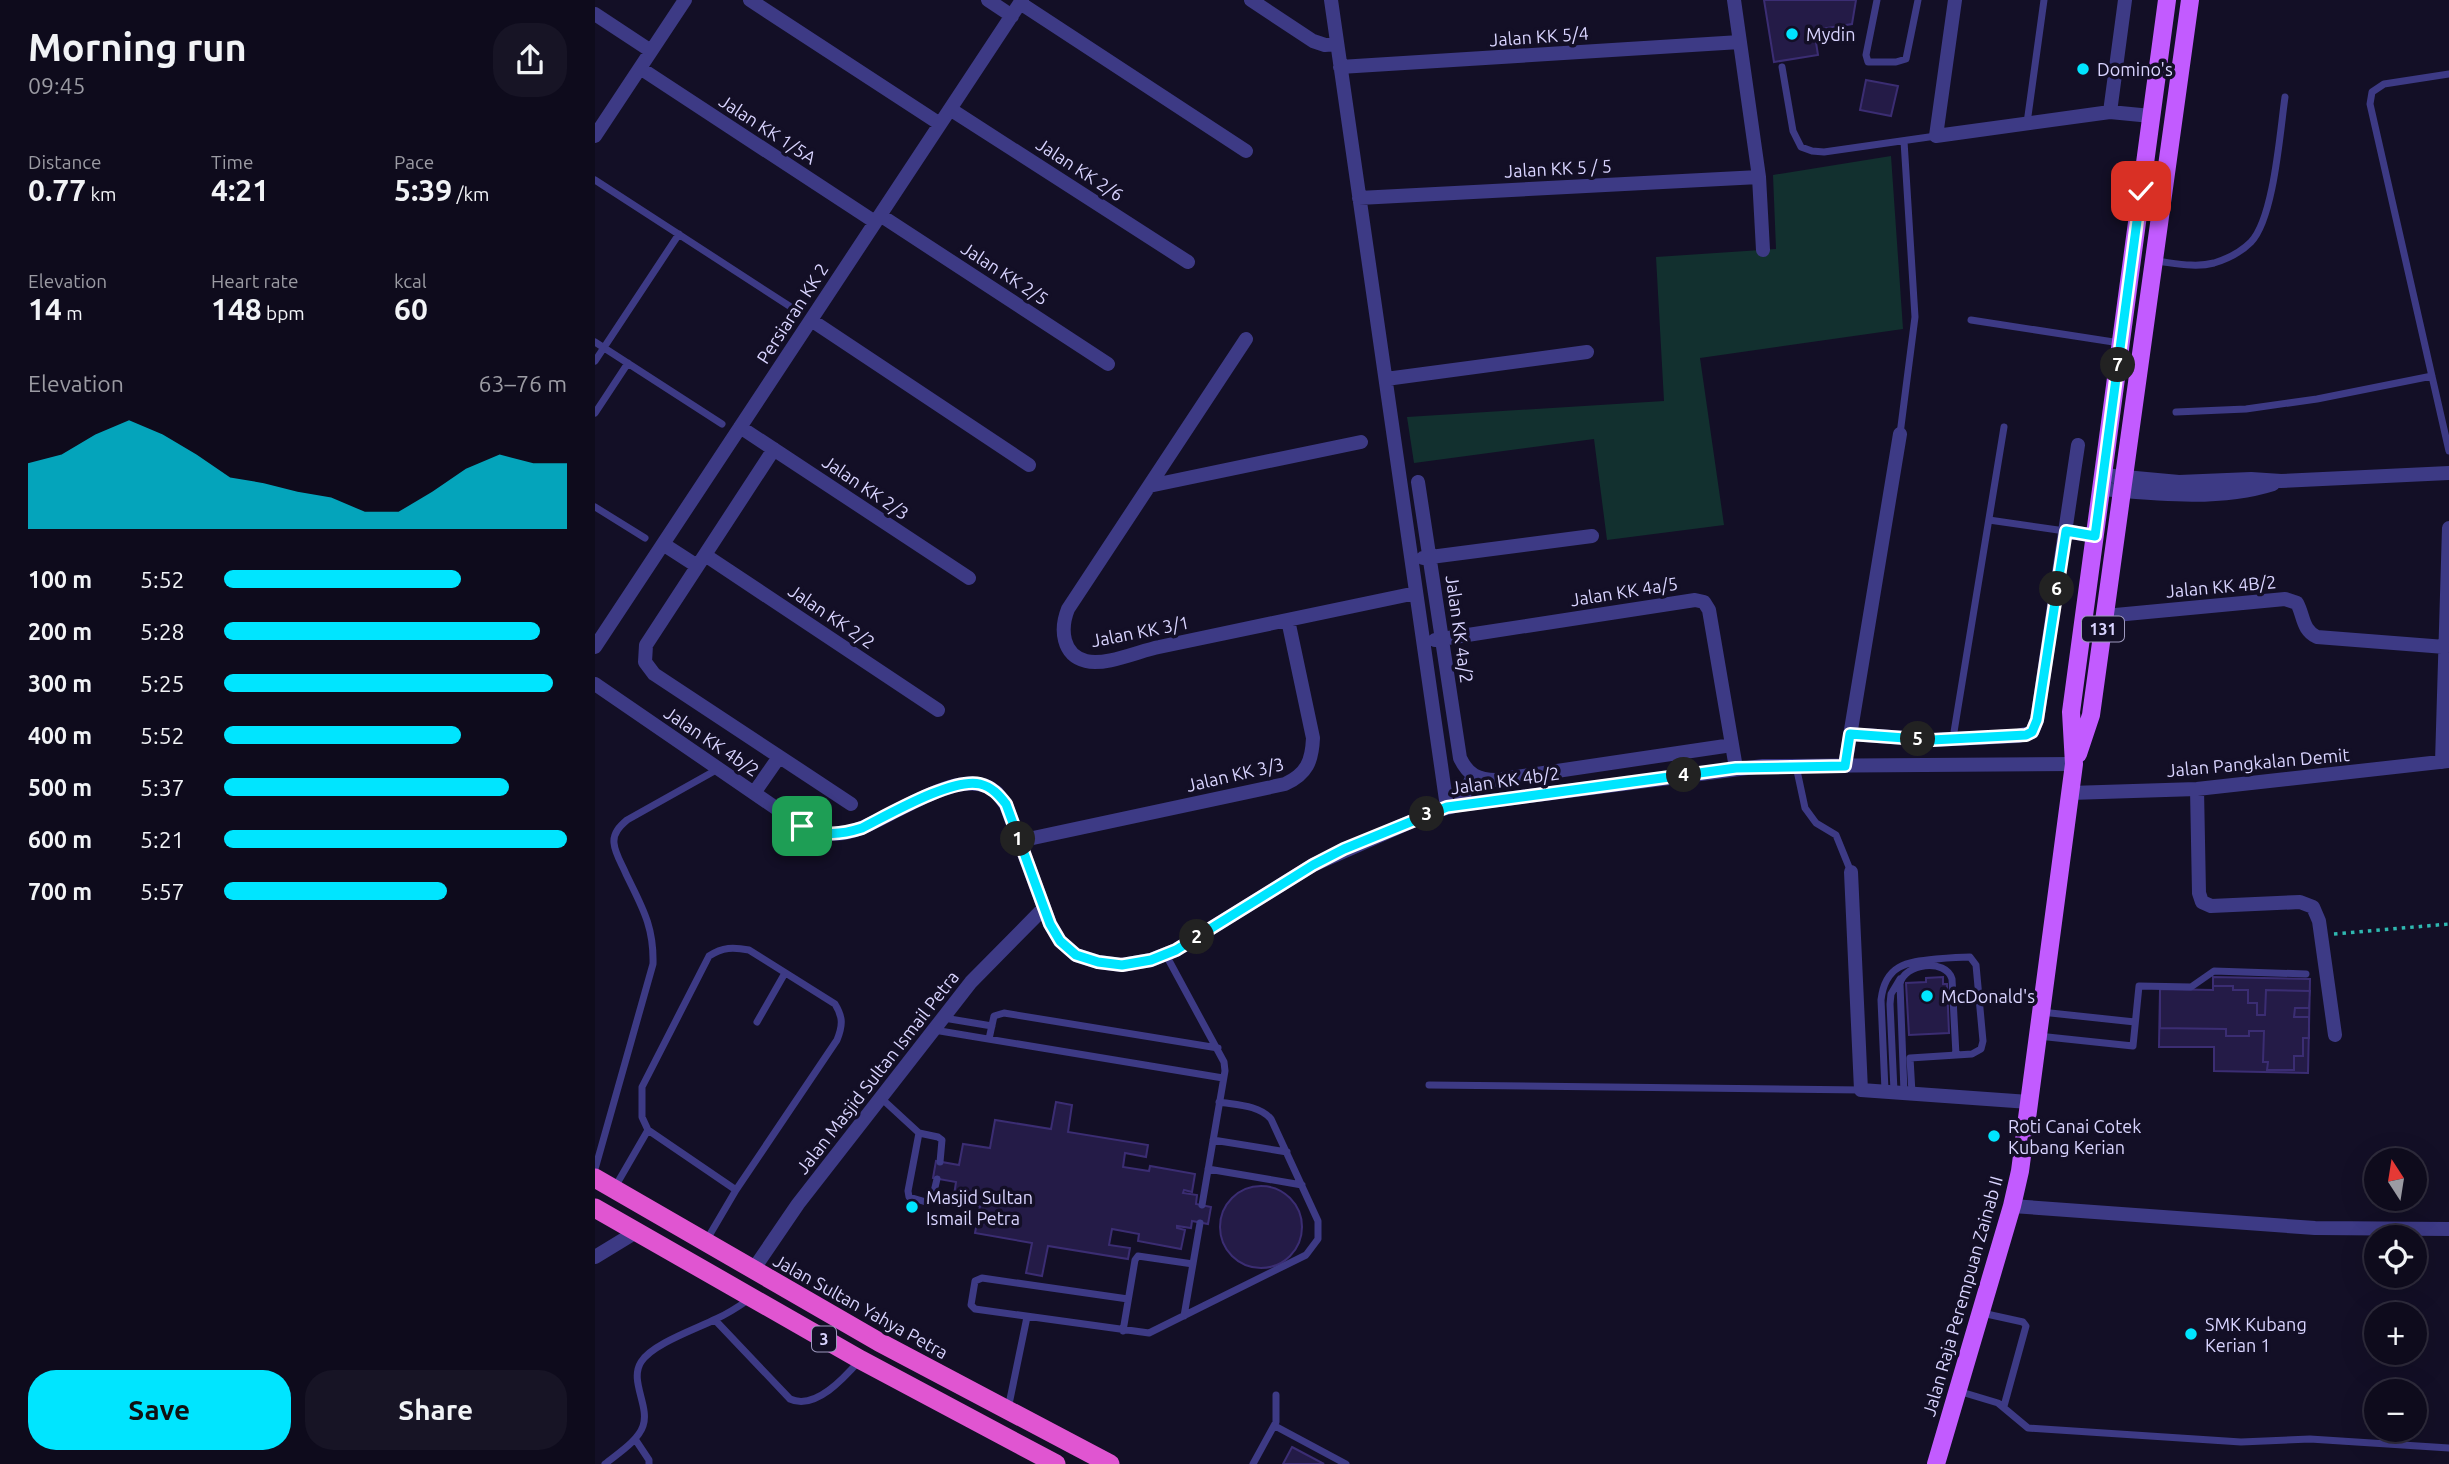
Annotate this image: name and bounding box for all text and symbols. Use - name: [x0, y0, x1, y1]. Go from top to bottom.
- button: share: [493, 23, 567, 97]
- street label: Jalan KK 5/4: [1489, 23, 1589, 49]
- place label: Mydin: [1806, 24, 1855, 44]
- text: Morning run: [28, 26, 247, 68]
- marker: Mydin: [1784, 26, 1800, 42]
- place label: Domino's: [2097, 59, 2173, 79]
- marker: Domino's: [2075, 61, 2091, 77]
- text: 09:45: [28, 73, 86, 98]
- street label: Jalan KK 1/5A: [716, 90, 820, 168]
- street label: Jalan KK 2/6: [1033, 134, 1127, 204]
- text: Distance: [28, 151, 102, 173]
- text: Time: [211, 151, 253, 173]
- text: Pace: [394, 151, 434, 173]
- street label: Jalan KK 5 / 5: [1504, 155, 1612, 181]
- pin: [2111, 161, 2171, 221]
- icon: check: [2122, 172, 2160, 210]
- text: 0.77: [28, 173, 86, 207]
- text: 4:21: [211, 173, 269, 207]
- text: 5:39: [394, 173, 452, 207]
- text: km: [86, 183, 116, 205]
- text: /km: [452, 183, 490, 205]
- street label: Jalan KK 2/5: [958, 238, 1052, 308]
- street label: Persiaran KK 2: [752, 259, 832, 367]
- text: Elevation: [28, 270, 107, 292]
- text: Heart rate: [211, 270, 298, 292]
- text: kcal: [394, 270, 427, 292]
- text: 14: [28, 292, 62, 326]
- text: 148: [211, 292, 262, 326]
- text: 60: [394, 292, 428, 326]
- text: m: [62, 302, 83, 324]
- text: bpm: [262, 302, 305, 324]
- pin: 7: [2101, 348, 2135, 382]
- text: 7: [2112, 353, 2123, 375]
- text: Elevation: [28, 371, 124, 396]
- text: 63–76 m: [479, 371, 567, 396]
- street label: Jalan KK 2/3: [819, 451, 913, 523]
- text: 100 m: [28, 567, 92, 592]
- text: 5:52: [140, 567, 185, 592]
- street label: Jalan KK 4B/2: [2165, 571, 2277, 601]
- pin: 6: [2039, 572, 2075, 606]
- street label: Jalan KK 4a/5: [1569, 573, 1679, 609]
- street label: Jalan KK 4a/2: [1443, 574, 1477, 684]
- text: 6: [2051, 577, 2062, 599]
- street label: Jalan KK 2/2: [785, 580, 879, 652]
- street label: Jalan KK 3/1: [1089, 612, 1191, 650]
- road number: 131: [2082, 616, 2124, 642]
- text: 200 m: [28, 619, 92, 644]
- text: 5:28: [140, 619, 185, 644]
- text: 300 m: [28, 671, 92, 696]
- text: 5:25: [140, 671, 185, 696]
- street label: Jalan KK 4b/2: [661, 702, 763, 780]
- pin: 5: [1901, 722, 1935, 756]
- text: 400 m: [28, 723, 92, 748]
- text: 5:52: [140, 723, 185, 748]
- text: 5: [1912, 727, 1923, 749]
- street label: Jalan Pangkalan Demit: [2166, 744, 2350, 780]
- street label: Jalan KK 3/3: [1184, 753, 1286, 795]
- pin: 4: [1667, 758, 1701, 792]
- street label: Jalan KK 4b/2: [1449, 762, 1561, 798]
- text: 4: [1678, 763, 1689, 785]
- text: 500 m: [28, 775, 92, 800]
- text: 5:37: [140, 775, 185, 800]
- pin: [772, 796, 832, 856]
- pin: 3: [1409, 796, 1445, 832]
- text: 3: [1421, 802, 1432, 824]
- icon: arrive: [783, 807, 821, 845]
- pin: 1: [1001, 822, 1035, 856]
- text: 600 m: [28, 827, 92, 852]
- text: 5:21: [140, 827, 185, 852]
- text: 1: [1012, 827, 1023, 849]
- text: 700 m: [28, 879, 92, 904]
- text: 5:57: [140, 879, 185, 904]
- pin: 2: [1179, 920, 1215, 954]
- text: 2: [1191, 925, 1202, 947]
- street label: Jalan Masjid Sultan Ismail Petra: [792, 967, 962, 1177]
- place label: McDonald's: [1941, 986, 2035, 1006]
- marker: McDonald's: [1919, 988, 1935, 1004]
- place label: Roti Canai Cotek Kubang Kerian: [2008, 1116, 2141, 1157]
- marker: Roti Canai Cotek Kubang Kerian: [1986, 1128, 2002, 1144]
- north arrow: [2364, 1148, 2427, 1211]
- map controls: [2364, 1148, 2427, 1442]
- street label: Jalan Raja Perempuan Zainab II: [1918, 1174, 2006, 1418]
- place label: Masjid Sultan Ismail Petra: [926, 1187, 1033, 1228]
- marker: Masjid Sultan Ismail Petra: [904, 1199, 920, 1215]
- button: locate: [2364, 1225, 2427, 1288]
- street label: Jalan Sultan Yahya Petra: [770, 1250, 952, 1362]
- button: +: [2364, 1302, 2427, 1365]
- place label: SMK Kubang Kerian 1: [2205, 1314, 2307, 1355]
- road number: 3: [812, 1326, 836, 1352]
- marker: SMK Kubang Kerian 1: [2183, 1326, 2199, 1342]
- button: Save: [28, 1370, 291, 1450]
- button: Share: [305, 1370, 567, 1450]
- button: −: [2364, 1379, 2427, 1442]

